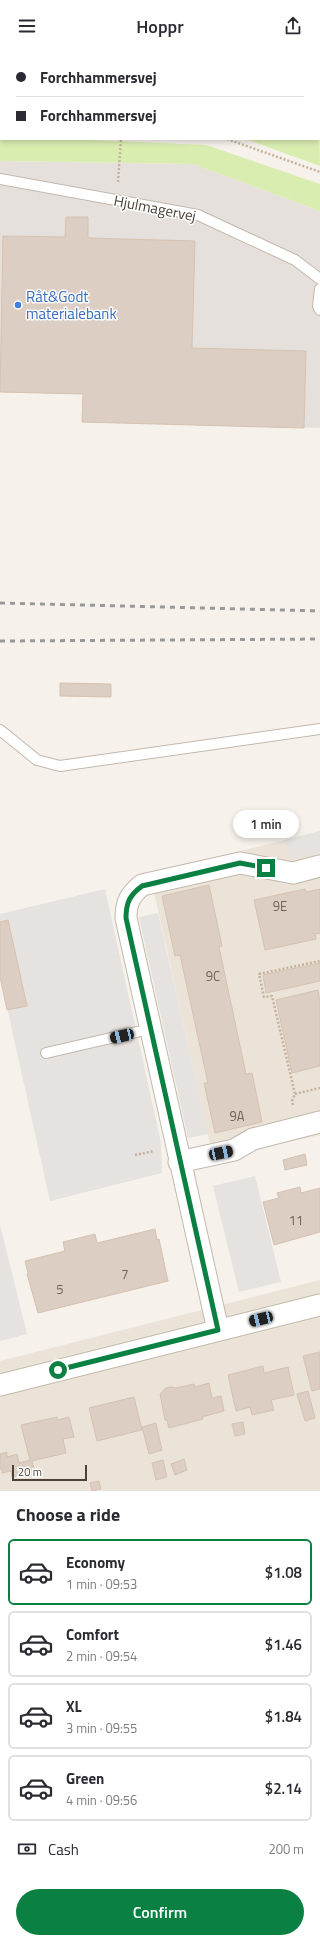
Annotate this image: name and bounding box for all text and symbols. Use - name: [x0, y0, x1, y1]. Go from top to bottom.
- text: Hoppr: [136, 13, 184, 40]
- icon: menu: [16, 15, 38, 37]
- icon: share: [282, 15, 304, 37]
- text: Forchhammersvej: [40, 66, 157, 89]
- text: Forchhammersvej: [40, 104, 157, 127]
- street label: Hjulmagervej: [112, 189, 198, 227]
- place label: Råt&Godt materialebank: [26, 285, 117, 325]
- marker: Råt&Godt materialebank: [13, 300, 23, 310]
- callout: 1 min: [233, 810, 299, 838]
- text: 1 min: [250, 814, 282, 834]
- route end: [257, 859, 275, 877]
- house number: 9E: [273, 896, 287, 916]
- house number: 9C: [206, 966, 220, 986]
- car: [109, 1027, 135, 1045]
- house number: 9A: [229, 1106, 245, 1126]
- car: [208, 1145, 234, 1161]
- house number: 11: [289, 1210, 303, 1230]
- house number: 7: [121, 1264, 129, 1284]
- house number: 5: [56, 1279, 64, 1299]
- car: [248, 1310, 274, 1328]
- route start: [49, 1361, 67, 1379]
- scale bar: [12, 1463, 87, 1482]
- text: 20 m: [18, 1464, 42, 1480]
- text: Choose a ride: [16, 1501, 120, 1528]
- text: Economy: [66, 1551, 125, 1574]
- icon: car: [18, 1554, 54, 1590]
- text: $1.08: [265, 1561, 302, 1584]
- text: 1 min · 09:53: [66, 1574, 137, 1594]
- text: Comfort: [66, 1623, 119, 1646]
- icon: car: [18, 1626, 54, 1662]
- text: $1.46: [265, 1633, 302, 1656]
- text: 2 min · 09:54: [66, 1646, 137, 1666]
- text: XL: [66, 1695, 82, 1718]
- icon: car: [18, 1698, 54, 1734]
- text: $1.84: [265, 1705, 302, 1728]
- text: 3 min · 09:55: [66, 1718, 137, 1738]
- text: Green: [66, 1767, 104, 1790]
- icon: car: [18, 1770, 54, 1806]
- text: $2.14: [265, 1777, 302, 1800]
- text: 4 min · 09:56: [66, 1790, 137, 1810]
- icon: cash: [16, 1838, 38, 1860]
- text: Cash: [48, 1838, 79, 1861]
- text: 200 m: [268, 1839, 304, 1859]
- button: Confirm: [16, 1889, 304, 1935]

